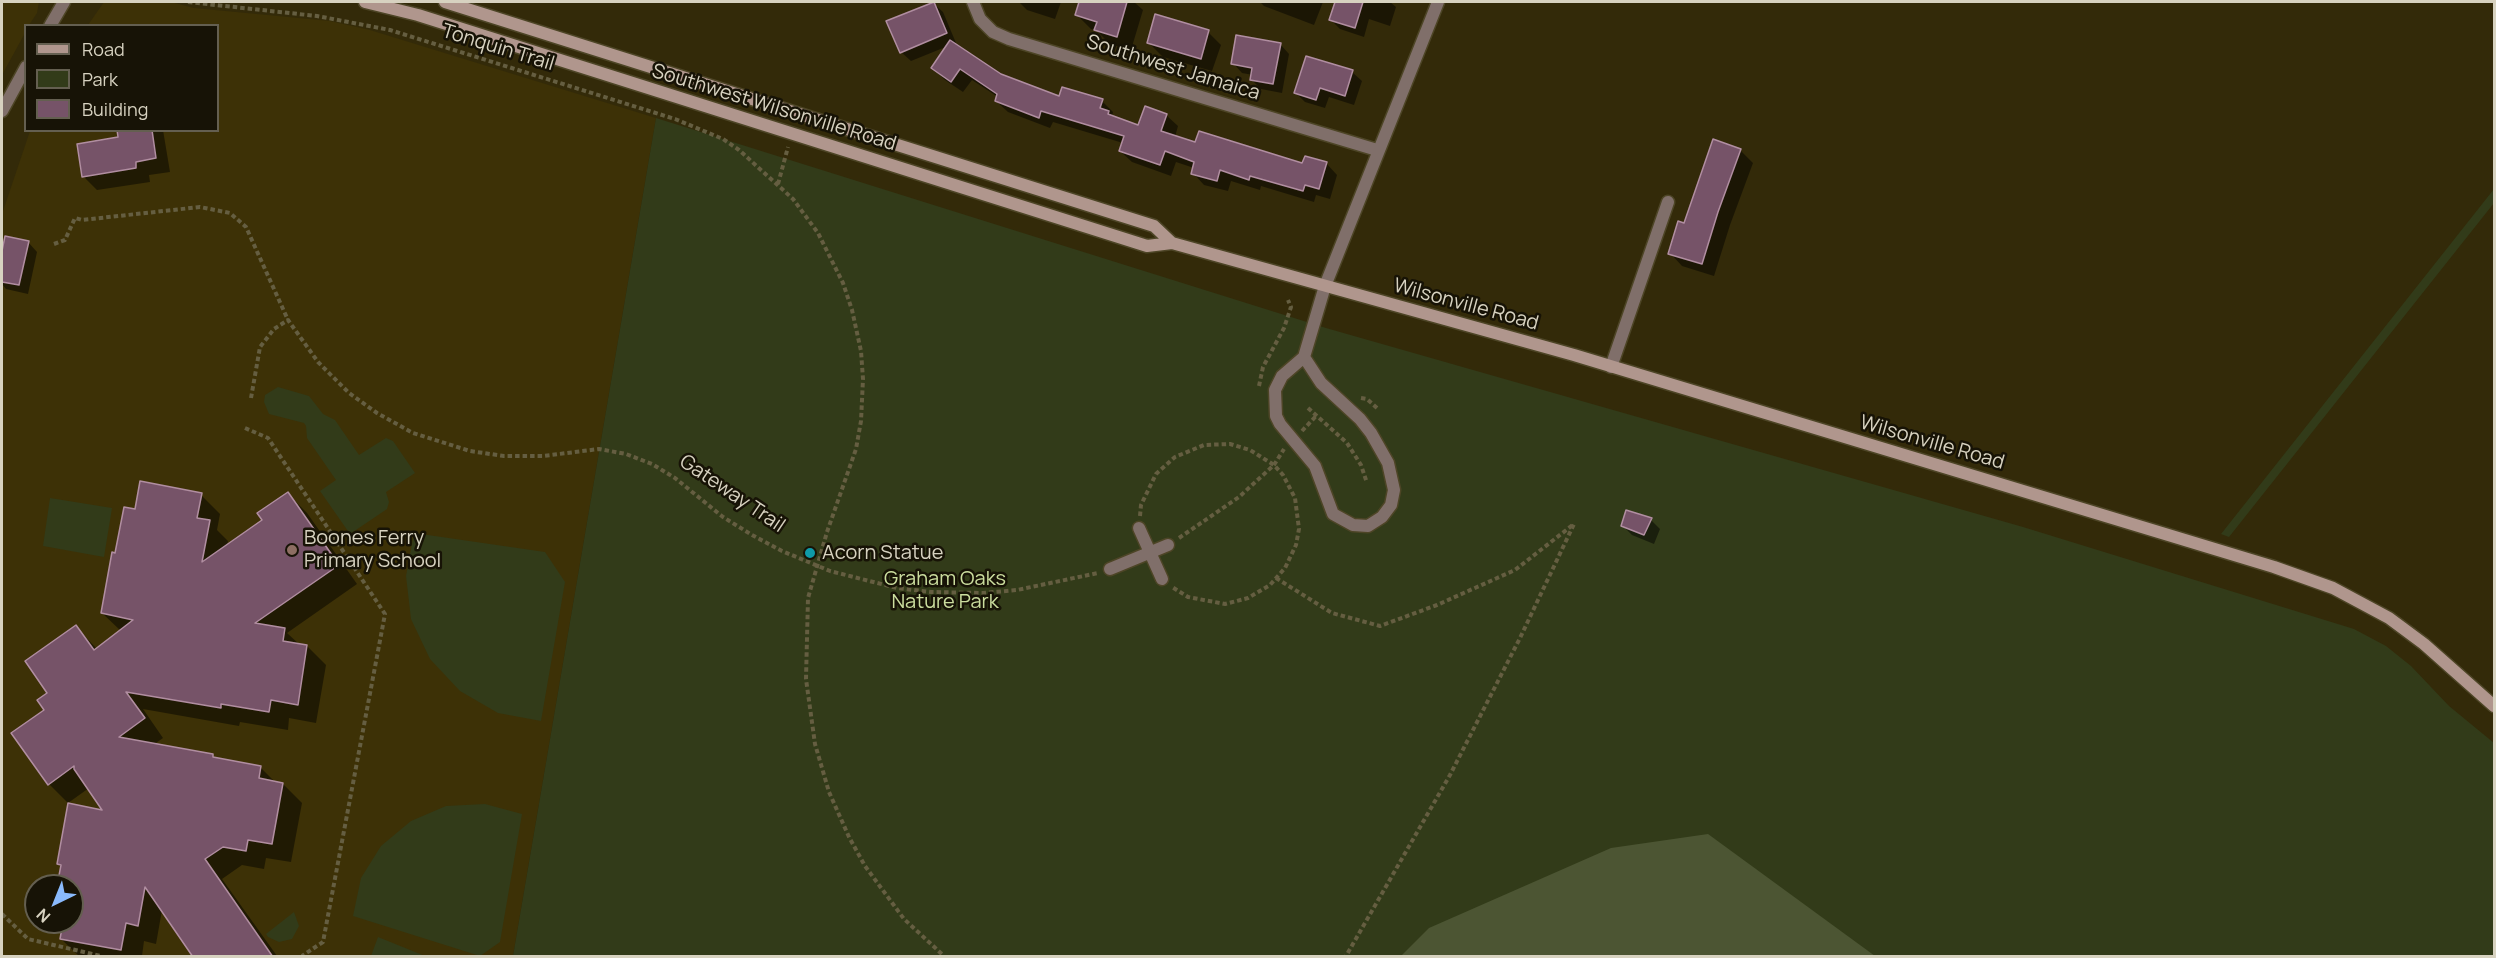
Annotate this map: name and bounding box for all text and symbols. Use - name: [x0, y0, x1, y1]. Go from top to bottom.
- street label: Tonquin Trail: [439, 19, 557, 77]
- legend: [24, 24, 219, 132]
- street label: Southwest Jamaica: [1083, 30, 1263, 106]
- text: Road: [82, 37, 125, 61]
- street label: Southwest Wilsonville Road: [649, 59, 899, 157]
- text: Park: [82, 67, 118, 91]
- text: Building: [82, 97, 148, 121]
- street label: Wilsonville Road: [1391, 274, 1541, 336]
- street label: Wilsonville Road: [1857, 411, 2007, 475]
- street label: Gateway Trail: [675, 450, 789, 538]
- place label: Boones Ferry Primary School: [304, 526, 441, 573]
- place label: Acorn Statue: [822, 541, 943, 565]
- marker: Boones Ferry Primary School: [285, 543, 299, 557]
- marker: Acorn Statue: [803, 546, 817, 560]
- park label: Graham Oaks Nature Park: [884, 567, 1006, 614]
- north arrow: [24, 874, 84, 934]
- text: N: [31, 904, 55, 928]

